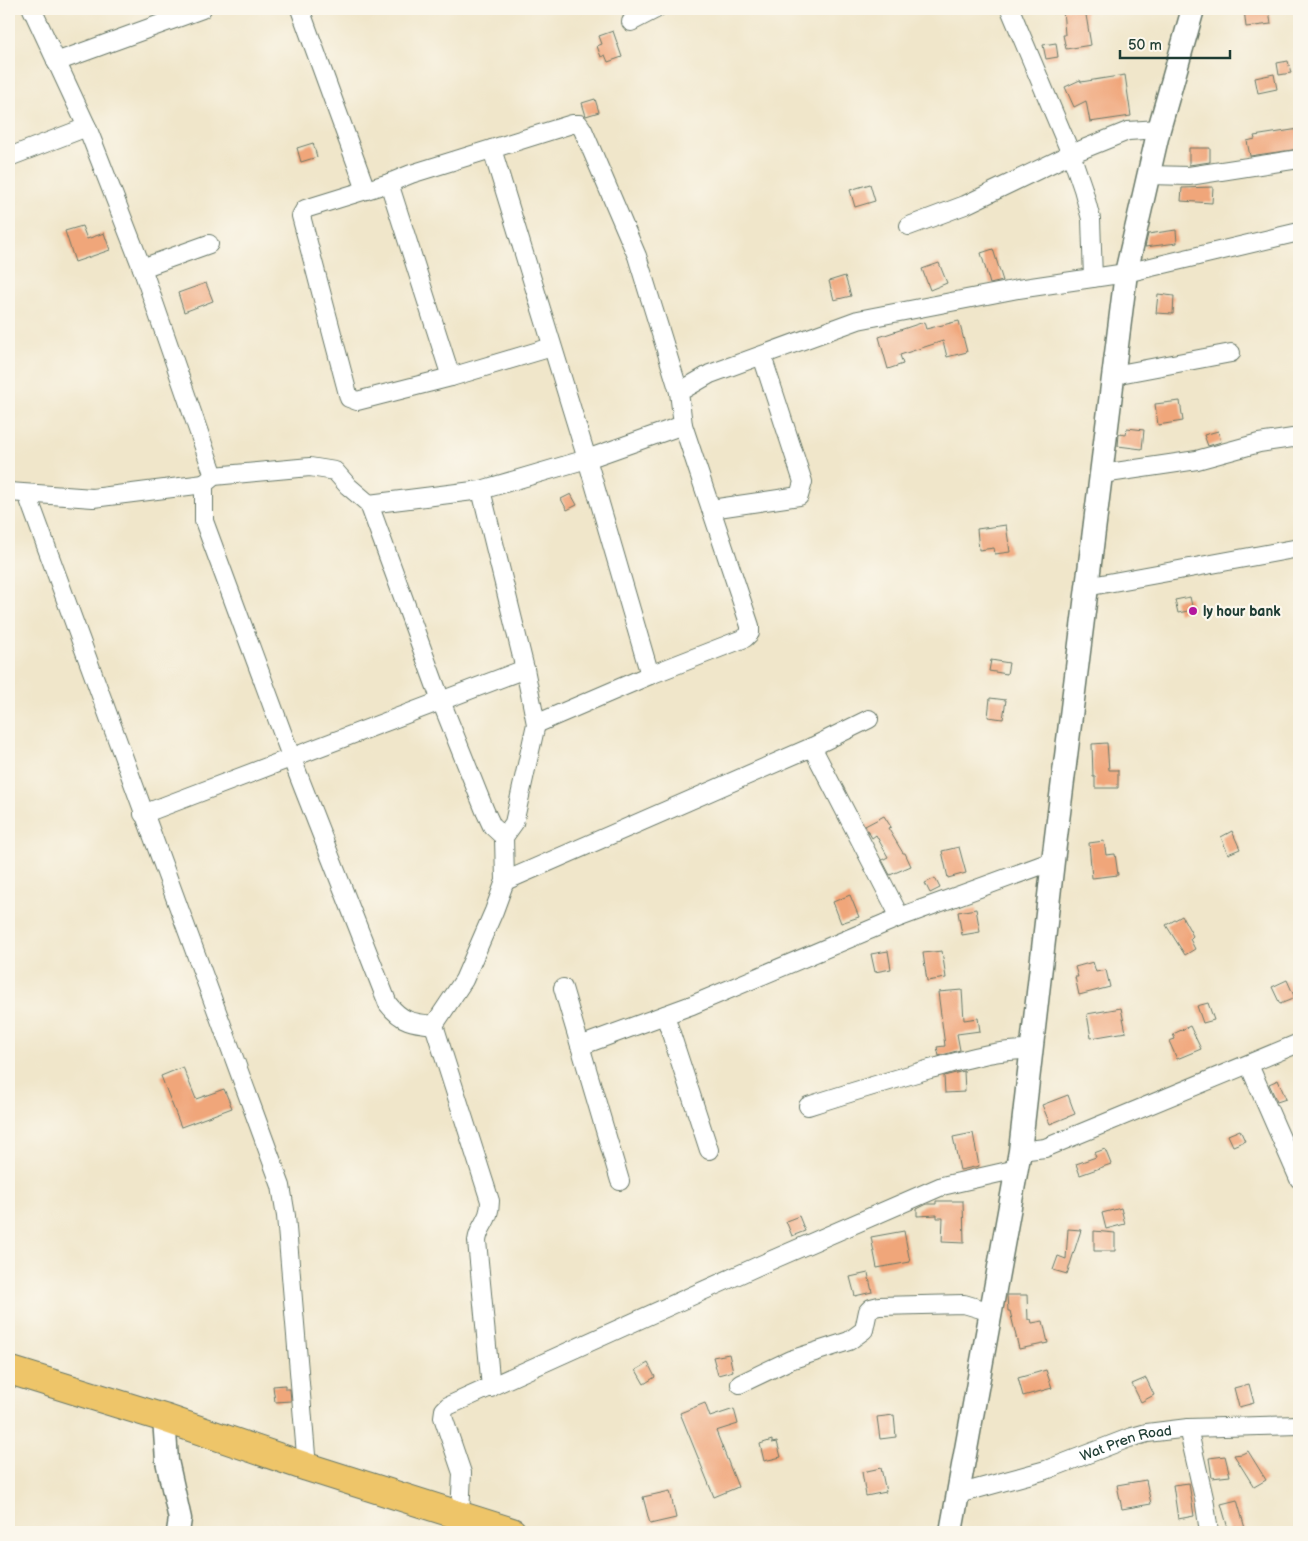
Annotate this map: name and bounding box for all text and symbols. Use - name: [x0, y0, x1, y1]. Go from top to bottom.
- scale bar: [1120, 28, 1230, 60]
- text: 50 m: [1128, 36, 1162, 55]
- place label: ly hour bank: [1203, 603, 1281, 620]
- marker: ly hour bank: [1187, 605, 1199, 617]
- street label: Wat Pren Road: [1078, 1422, 1173, 1465]

